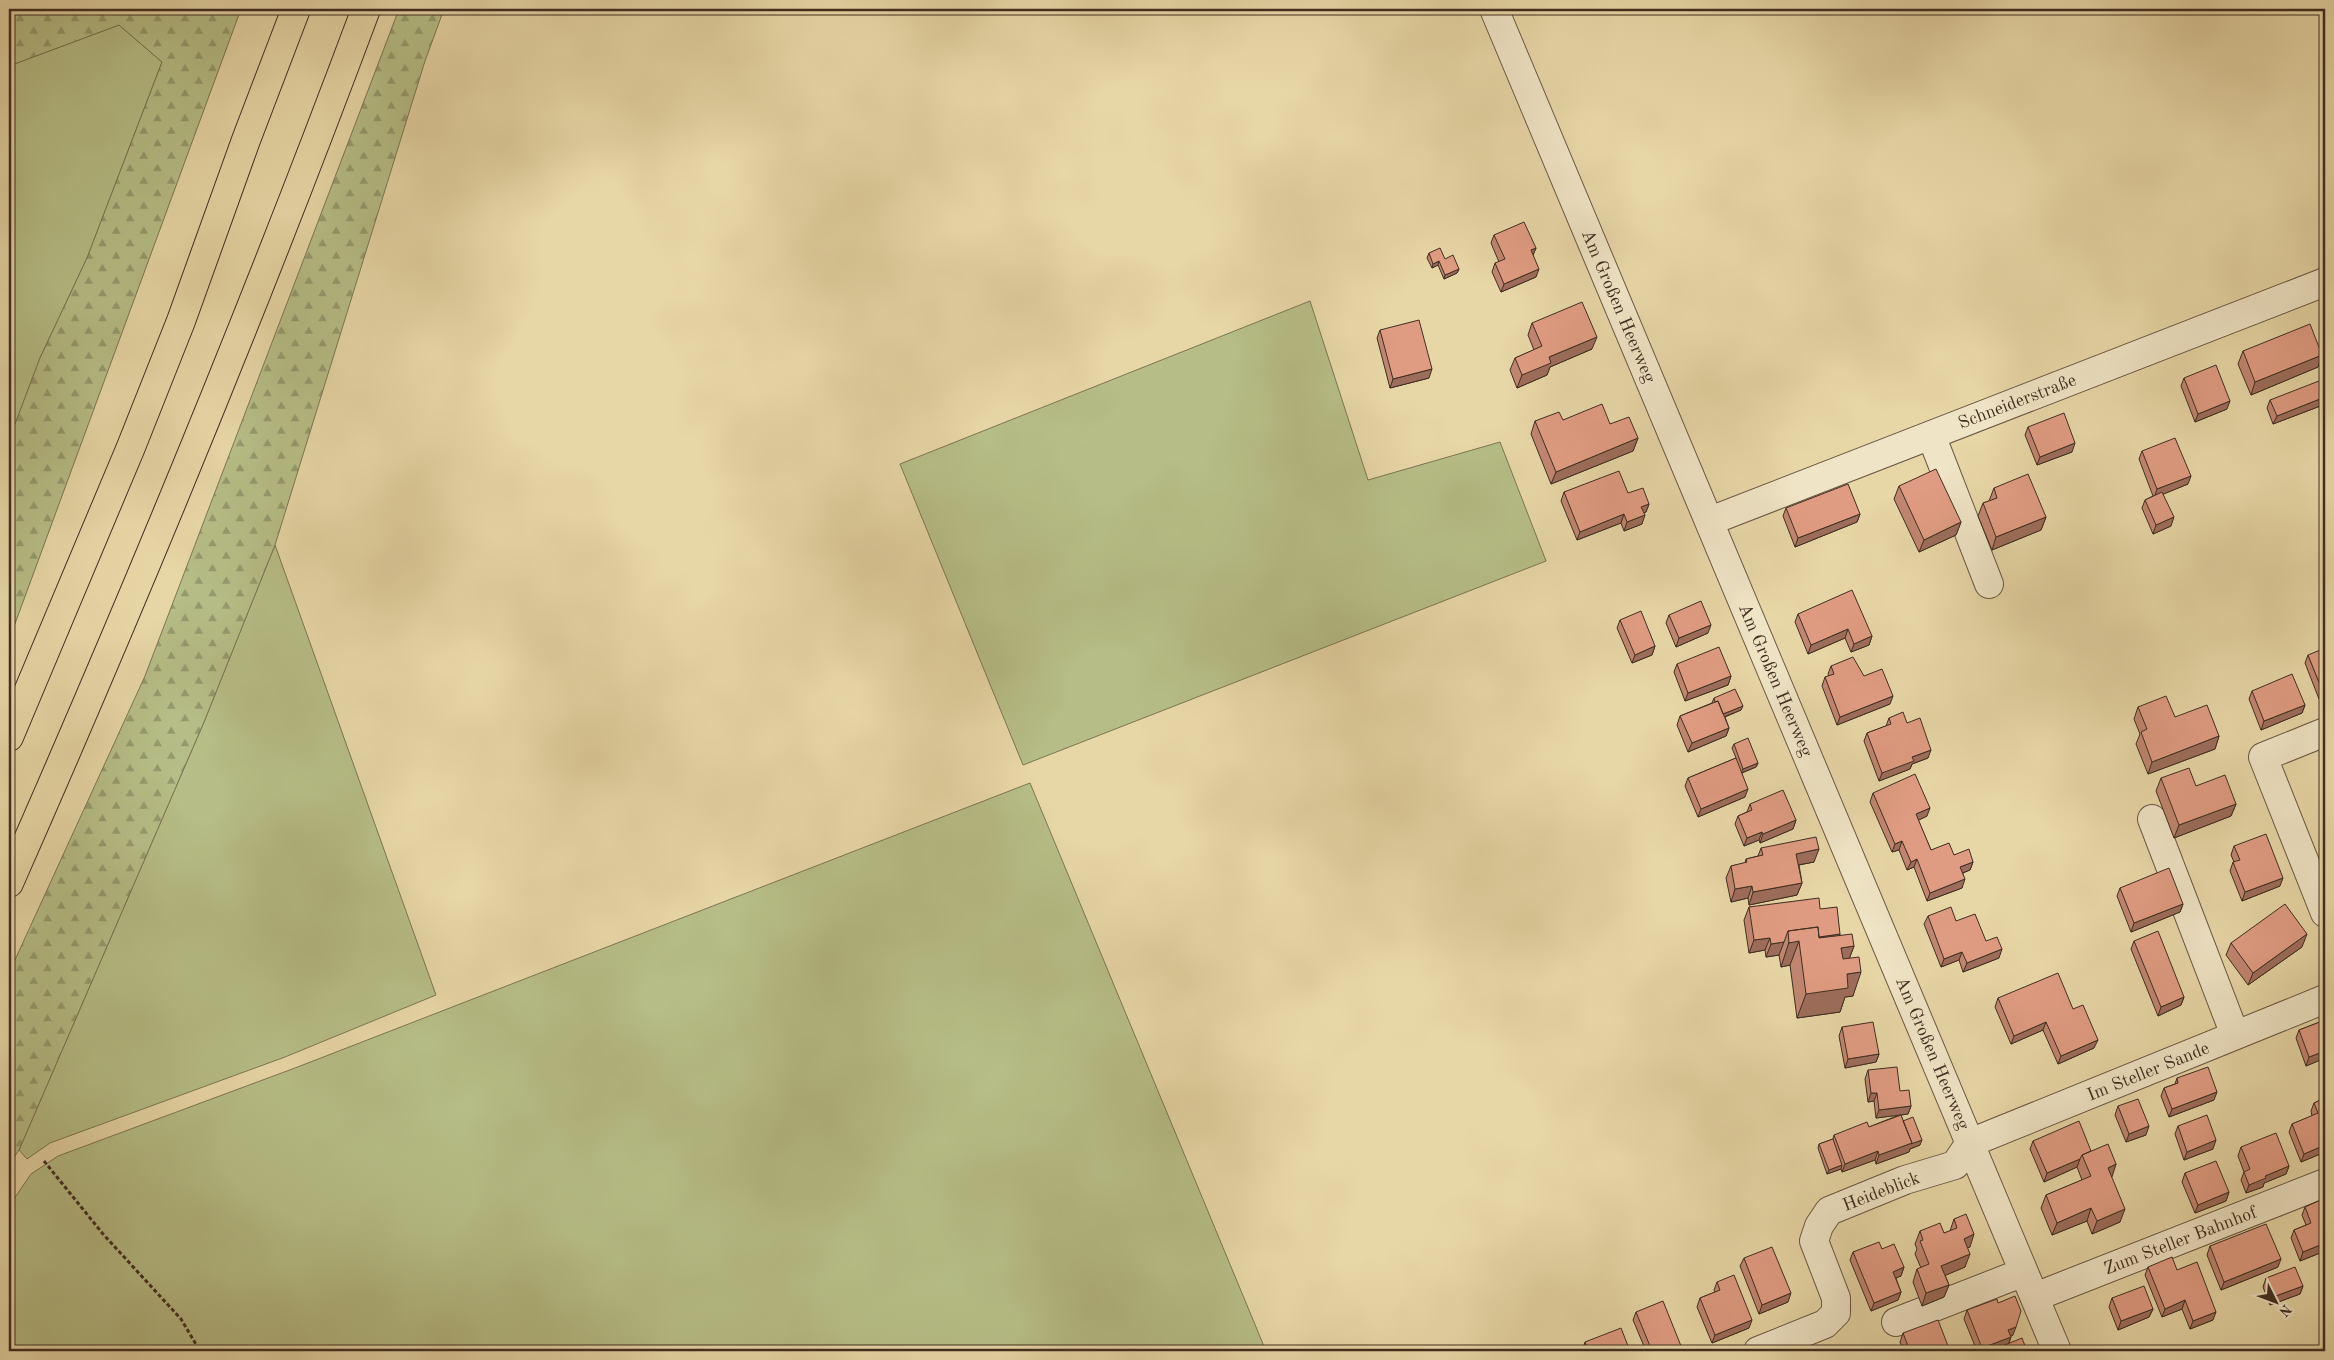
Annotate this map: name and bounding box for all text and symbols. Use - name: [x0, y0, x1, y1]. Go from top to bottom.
- street label: Am Großen Heerweg: [1578, 227, 1659, 386]
- street label: Schneiderstraße: [1956, 371, 2079, 433]
- street label: Am Großen Heerweg: [1735, 601, 1816, 760]
- street label: Am Großen Heerweg: [1892, 974, 1973, 1133]
- street label: Im Steller Sande: [2085, 1039, 2212, 1105]
- street label: Heideblick: [1840, 1169, 1922, 1215]
- street label: Zum Steller Bahnhof: [2101, 1203, 2260, 1278]
- north arrow: [2252, 1278, 2302, 1328]
- text: N: [2276, 1301, 2294, 1319]

